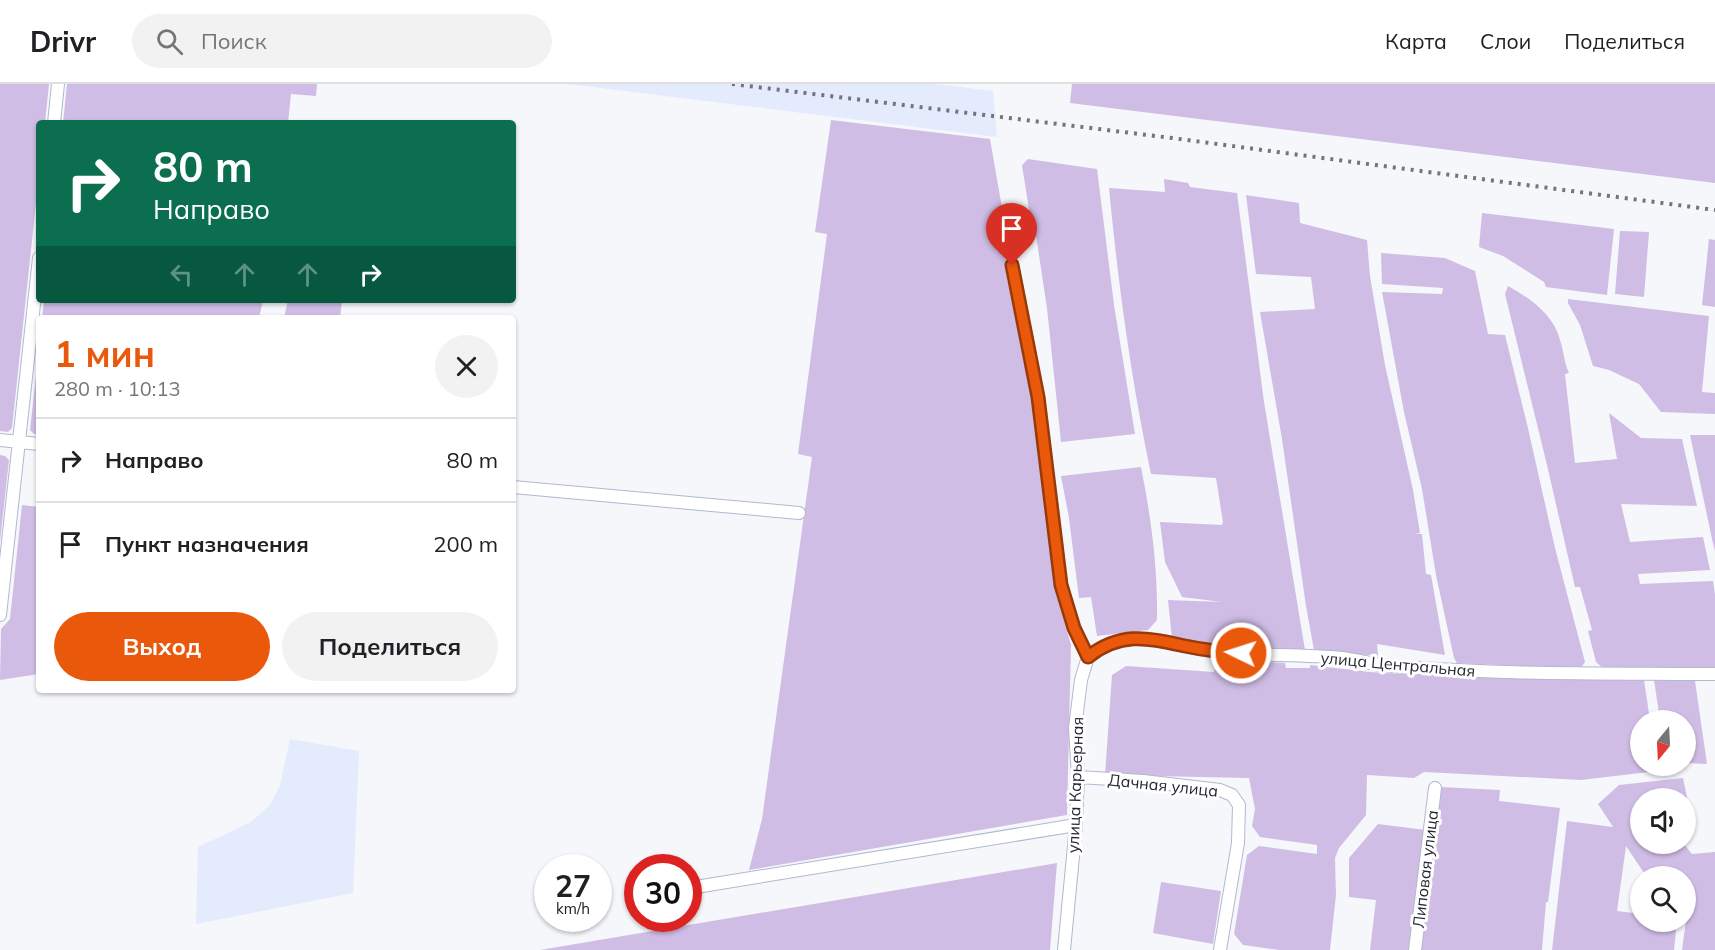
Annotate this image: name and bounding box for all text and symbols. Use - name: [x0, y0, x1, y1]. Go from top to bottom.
- search box: [132, 14, 552, 68]
- text: Drivr: [30, 24, 96, 59]
- icon: search: [153, 25, 186, 58]
- text: Поиск: [201, 27, 267, 55]
- text: Карта: [1385, 28, 1447, 54]
- text: Слои: [1480, 28, 1531, 54]
- text: Поделиться: [1564, 28, 1685, 54]
- text: 80 m: [153, 140, 253, 193]
- icon: right: [54, 144, 132, 222]
- text: Направо: [153, 192, 270, 226]
- pin: [986, 203, 1037, 265]
- icon: arrive: [995, 212, 1028, 245]
- icon: left: [165, 258, 198, 291]
- icon: ahead: [228, 258, 261, 291]
- icon: ahead: [291, 258, 324, 291]
- icon: right: [354, 258, 387, 291]
- text: 1 мин: [54, 331, 155, 376]
- button: close: [435, 335, 498, 398]
- text: 280 m · 10:13: [54, 376, 180, 401]
- icon: right: [54, 444, 87, 477]
- text: Направо: [105, 446, 203, 474]
- text: 80 m: [447, 446, 498, 474]
- icon: arrive: [54, 528, 87, 561]
- text: Пункт назначения: [105, 530, 309, 558]
- text: 200 m: [433, 530, 498, 558]
- button: Выход: [54, 612, 270, 681]
- button: Поделиться: [282, 612, 498, 681]
- position arrow: [1209, 621, 1273, 685]
- street label: улица Центральная: [1320, 647, 1476, 681]
- north arrow: [1630, 710, 1696, 776]
- map controls: [1630, 710, 1696, 932]
- street label: улица Карьерная: [1063, 717, 1087, 853]
- street label: Дачная улица: [1107, 769, 1219, 801]
- button: sound: [1630, 788, 1696, 854]
- street label: Липовая улица: [1408, 809, 1442, 929]
- speed limit sign: 30: [624, 854, 702, 932]
- button: search: [1630, 866, 1696, 932]
- text: 27: [555, 867, 591, 905]
- text: km/h: [556, 899, 590, 918]

